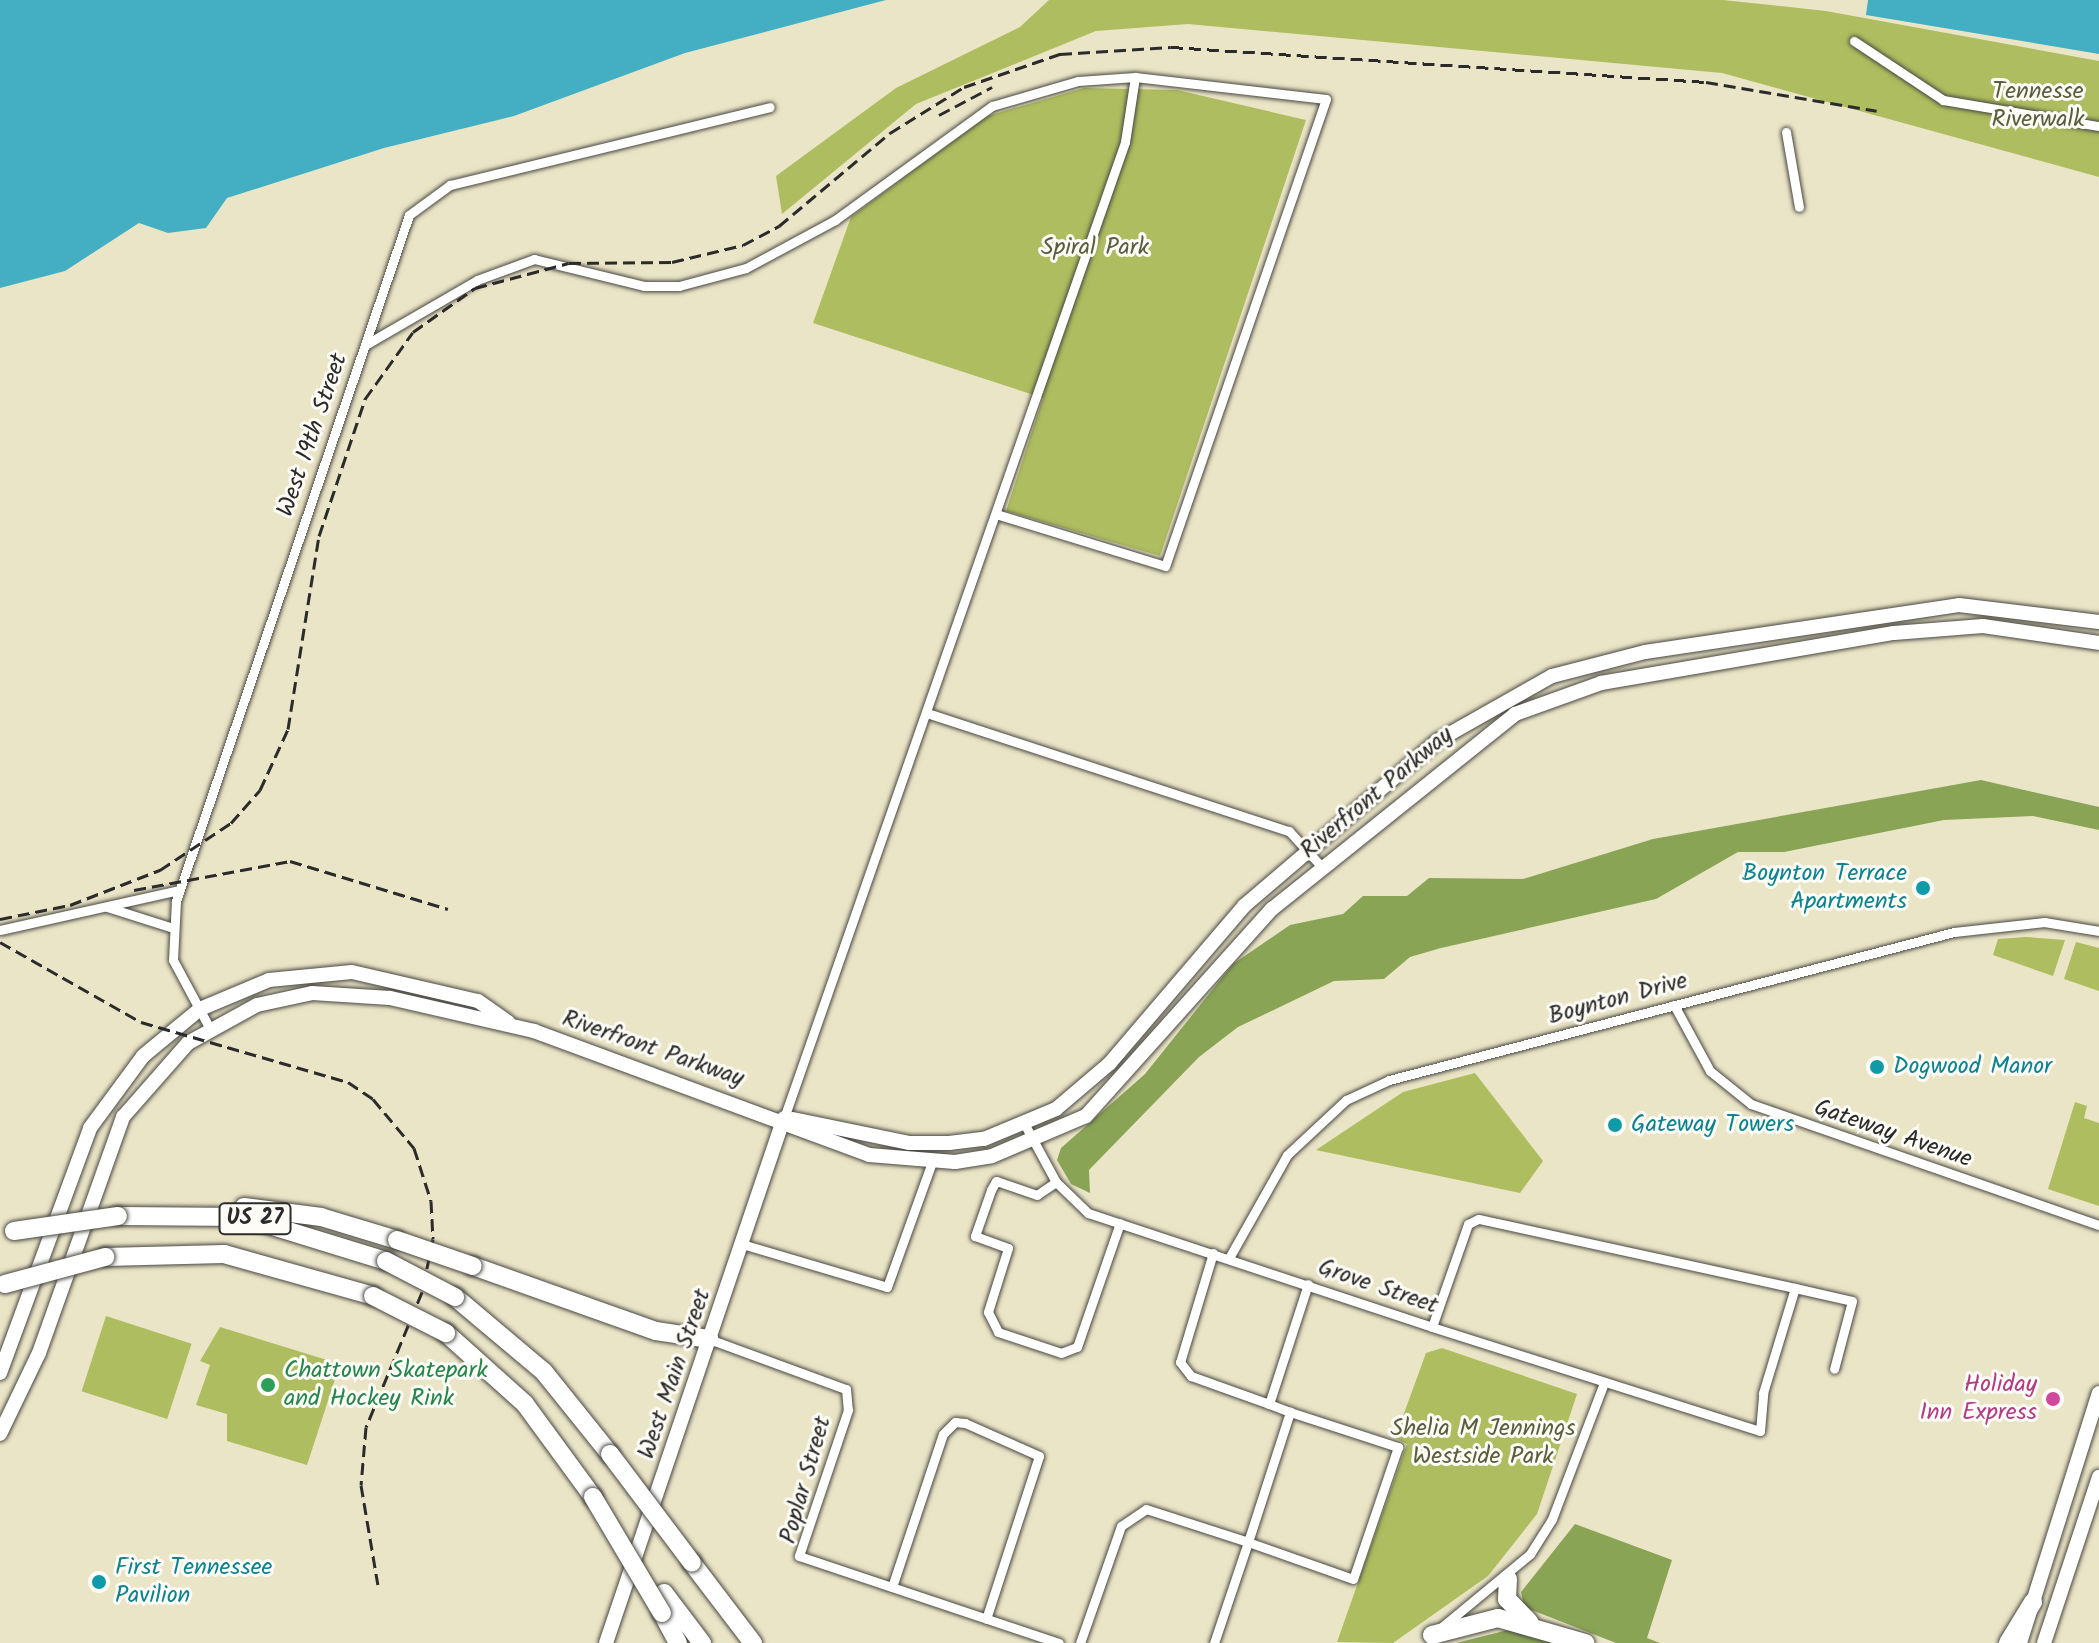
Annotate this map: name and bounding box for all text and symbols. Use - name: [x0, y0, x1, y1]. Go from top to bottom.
- park label: Tennesse Riverwalk: [1991, 78, 2085, 134]
- park label: Spiral Park: [1041, 234, 1149, 262]
- street label: West 19th Street: [272, 350, 354, 520]
- street label: Riverfront Parkway: [1295, 721, 1459, 865]
- place label: Boynton Terrace Apartments: [1742, 860, 1907, 916]
- marker: Boynton Terrace Apartments: [1914, 879, 1932, 897]
- street label: Boynton Drive: [1545, 967, 1691, 1031]
- street label: Riverfront Parkway: [558, 1004, 748, 1094]
- place label: Dogwood Manor: [1893, 1053, 2052, 1081]
- marker: Dogwood Manor: [1868, 1058, 1886, 1076]
- street label: Gateway Avenue: [1810, 1094, 1976, 1174]
- place label: Gateway Towers: [1631, 1111, 1794, 1139]
- marker: Gateway Towers: [1606, 1116, 1624, 1134]
- road number: US 27: [217, 1201, 293, 1237]
- street label: Grove Street: [1314, 1253, 1442, 1321]
- street label: West Main Street: [632, 1285, 718, 1463]
- place label: Chattown Skatepark and Hockey Rink: [284, 1357, 488, 1413]
- place label: Holiday Inn Express: [1919, 1371, 2037, 1427]
- marker: Chattown Skatepark and Hockey Rink: [259, 1376, 277, 1394]
- marker: Holiday Inn Express: [2044, 1390, 2062, 1408]
- street label: Poplar Street: [774, 1413, 838, 1547]
- park label: Shelia M Jennings Westside Park: [1390, 1415, 1576, 1471]
- place label: First Tennessee Pavilion: [115, 1554, 272, 1610]
- marker: First Tennessee Pavilion: [90, 1573, 108, 1591]

